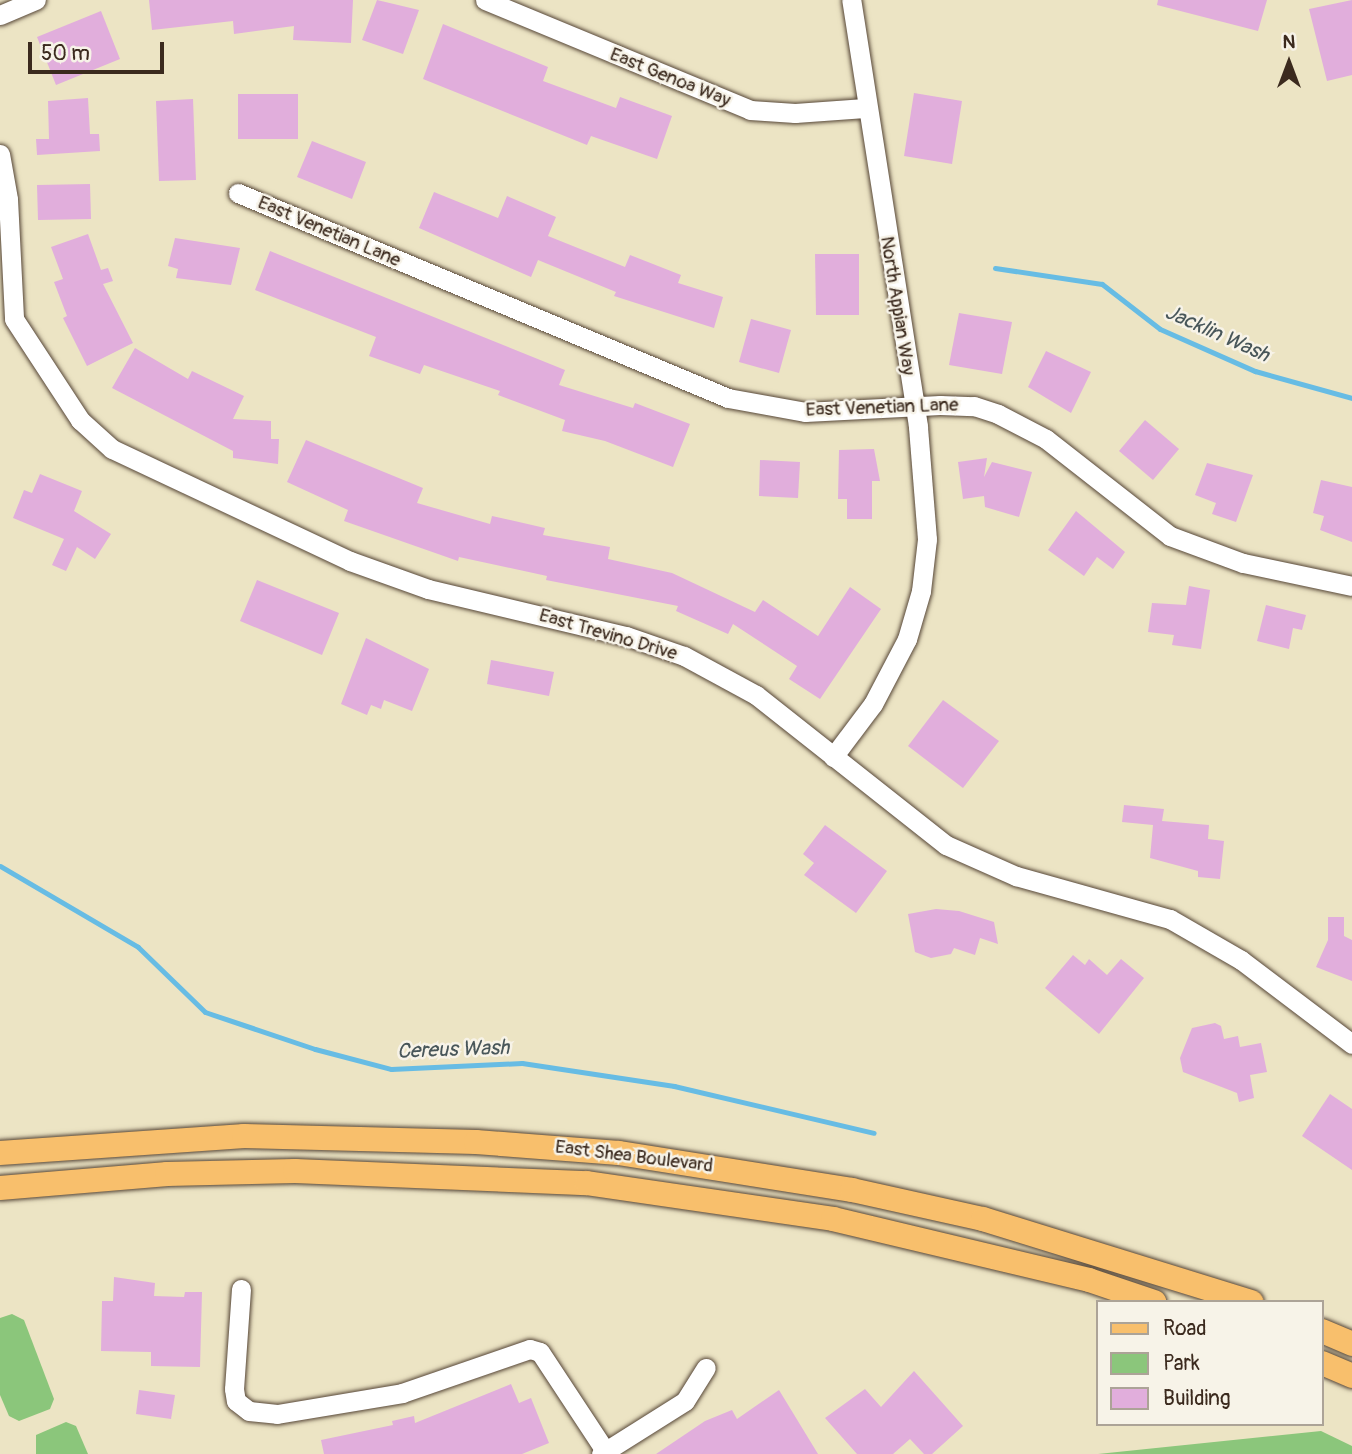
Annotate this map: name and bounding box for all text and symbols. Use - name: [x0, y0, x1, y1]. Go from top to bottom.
- scale bar: [32, 28, 168, 72]
- north arrow: [1254, 28, 1324, 98]
- text: N: [1283, 30, 1295, 54]
- text: 50 m: [41, 40, 90, 67]
- street label: East Genoa Way: [606, 43, 734, 113]
- street label: East Venetian Lane: [254, 192, 404, 272]
- street label: North Appian Way: [875, 235, 919, 377]
- water label: Jacklin Wash: [1161, 300, 1273, 368]
- street label: East Venetian Lane: [805, 394, 959, 422]
- street label: East Trevino Drive: [536, 604, 680, 666]
- water label: Cereus Wash: [397, 1035, 509, 1065]
- street label: East Shea Boulevard: [554, 1136, 714, 1178]
- legend: [1096, 1300, 1324, 1426]
- text: Road: [1163, 1315, 1207, 1342]
- text: Park: [1163, 1350, 1200, 1377]
- text: Building: [1163, 1385, 1230, 1412]

